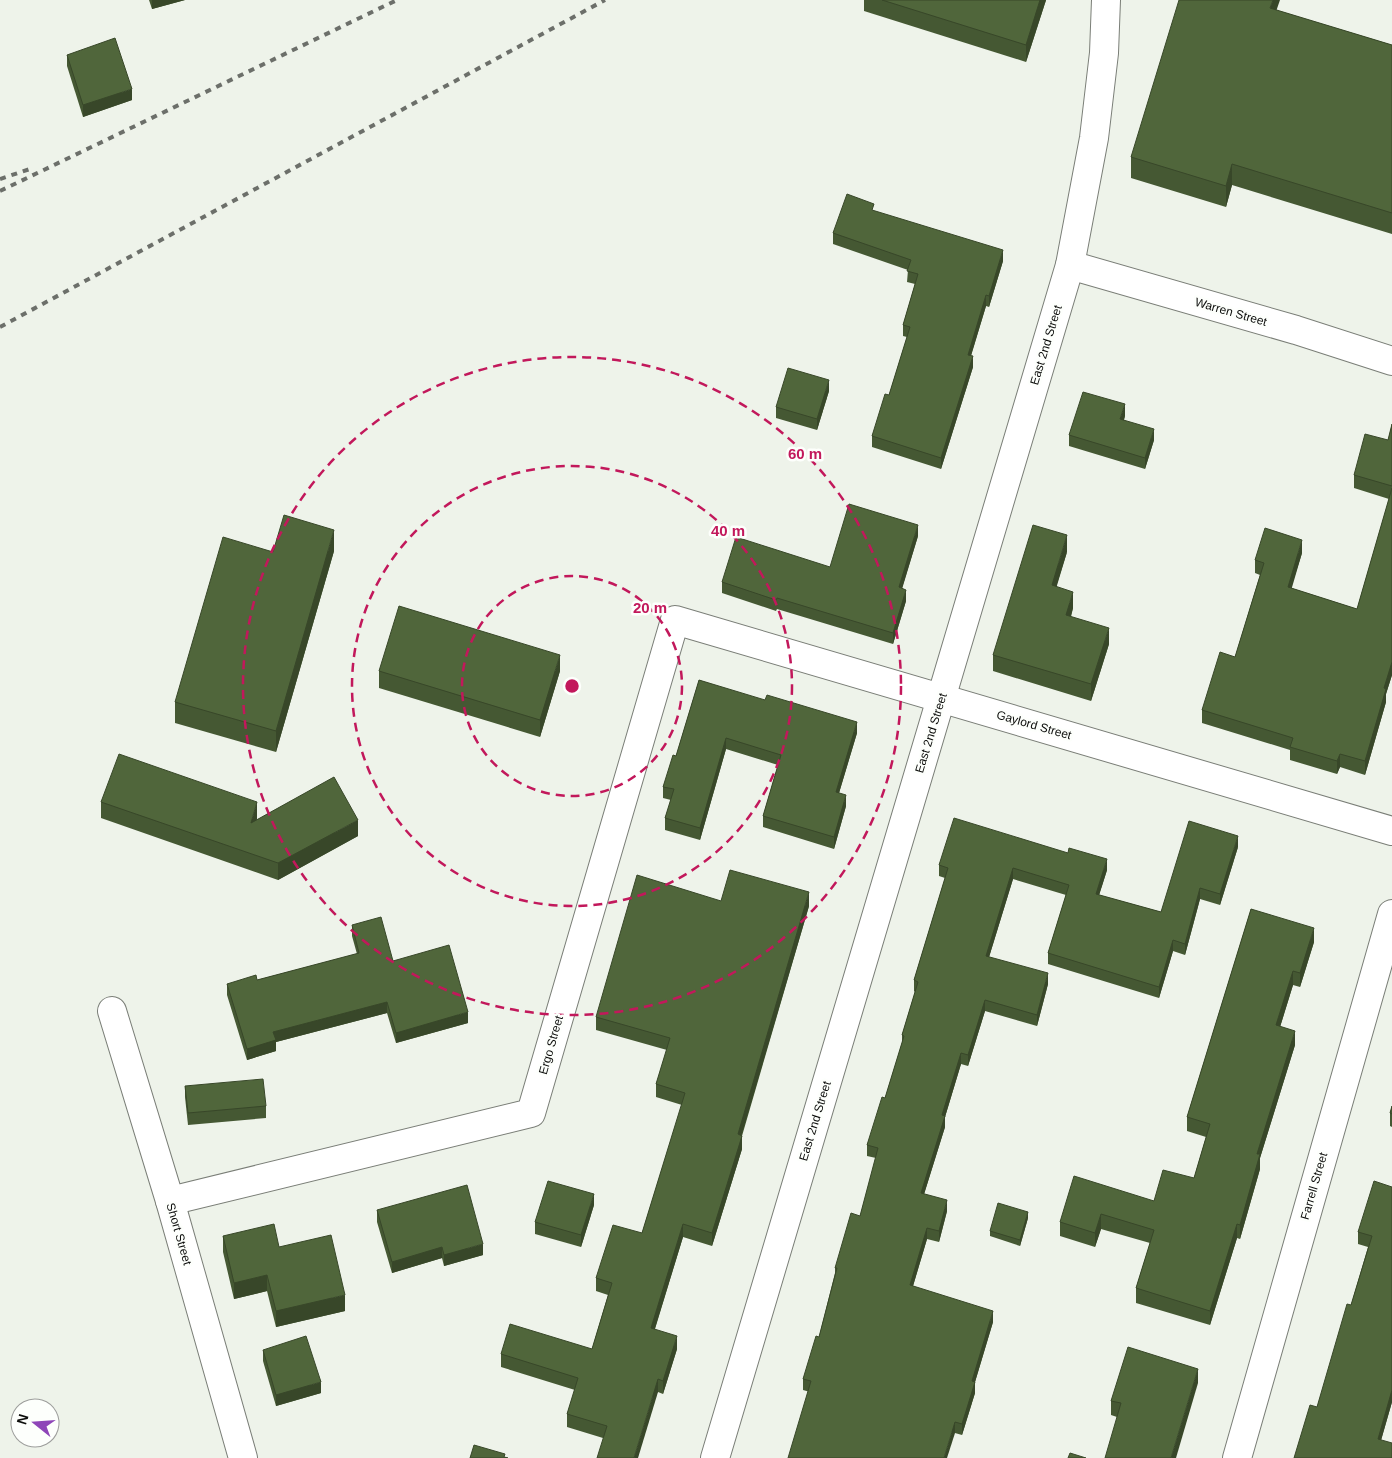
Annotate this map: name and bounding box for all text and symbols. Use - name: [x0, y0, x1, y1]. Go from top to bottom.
- street label: Warren Street: [1193, 295, 1269, 329]
- street label: East 2nd Street: [1027, 303, 1065, 387]
- text: 60 m: [788, 445, 822, 462]
- text: 40 m: [711, 522, 745, 539]
- text: 20 m: [633, 599, 667, 616]
- centre of rings: [563, 677, 581, 695]
- street label: East 2nd Street: [912, 691, 950, 775]
- street label: Gaylord Street: [995, 708, 1074, 743]
- street label: Ergo Street: [536, 1013, 566, 1076]
- street label: East 2nd Street: [796, 1079, 834, 1163]
- street label: Farrell Street: [1298, 1150, 1330, 1221]
- street label: Short Street: [163, 1201, 195, 1267]
- north arrow: [10, 1398, 60, 1448]
- text: N: [13, 1412, 32, 1426]

